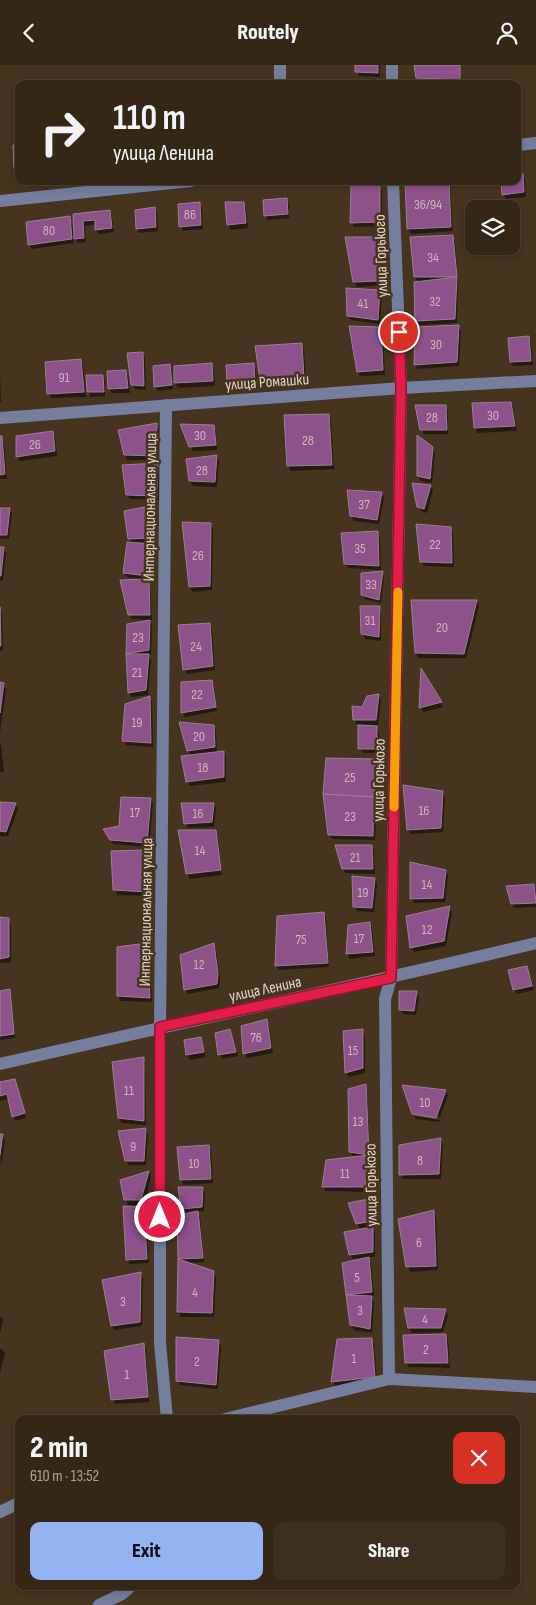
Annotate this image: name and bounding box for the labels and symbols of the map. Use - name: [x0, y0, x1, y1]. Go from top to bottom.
- house number: 36/94: [414, 196, 442, 213]
- house number: 86: [184, 206, 196, 223]
- street label: улица Горького: [371, 214, 392, 298]
- house number: 80: [43, 222, 55, 239]
- house number: 34: [427, 249, 439, 266]
- house number: 32: [429, 293, 441, 310]
- house number: 41: [358, 295, 368, 312]
- pin: [378, 311, 420, 353]
- house number: 30: [430, 336, 442, 353]
- house number: 91: [58, 369, 70, 386]
- street label: улица Ромашки: [225, 370, 310, 395]
- house number: 30: [487, 407, 499, 424]
- house number: 28: [426, 409, 438, 426]
- house number: 30: [194, 427, 206, 444]
- house number: 28: [302, 432, 314, 449]
- street label: Интернациональная улица: [140, 433, 161, 581]
- house number: 26: [29, 436, 41, 453]
- house number: 28: [196, 462, 208, 479]
- house number: 37: [358, 496, 370, 513]
- house number: 22: [429, 536, 441, 553]
- house number: 35: [354, 540, 366, 557]
- house number: 26: [192, 547, 204, 564]
- house number: 33: [365, 576, 377, 593]
- house number: 31: [365, 612, 375, 629]
- house number: 20: [436, 619, 448, 636]
- house number: 23: [132, 629, 144, 646]
- house number: 24: [190, 638, 202, 655]
- house number: 21: [132, 664, 142, 681]
- house number: 22: [191, 686, 203, 703]
- house number: 19: [131, 714, 143, 731]
- house number: 20: [193, 728, 205, 745]
- street label: улица Горького: [369, 738, 390, 822]
- house number: 18: [197, 759, 209, 776]
- house number: 25: [344, 769, 356, 786]
- house number: 16: [418, 802, 430, 819]
- house number: 17: [130, 804, 141, 821]
- house number: 16: [192, 805, 204, 822]
- house number: 23: [344, 808, 356, 825]
- street label: Интернациональная улица: [136, 838, 157, 986]
- house number: 14: [195, 842, 206, 859]
- house number: 21: [350, 849, 360, 866]
- house number: 14: [422, 876, 433, 893]
- house number: 19: [357, 884, 369, 901]
- house number: 12: [422, 921, 433, 938]
- house number: 17: [354, 930, 365, 947]
- house number: 75: [295, 931, 307, 948]
- house number: 12: [194, 956, 205, 973]
- street label: улица Ленина: [227, 973, 303, 1006]
- house number: 76: [250, 1029, 262, 1046]
- house number: 15: [348, 1042, 359, 1059]
- house number: 11: [124, 1082, 134, 1099]
- house number: 10: [419, 1094, 431, 1111]
- house number: 13: [353, 1113, 364, 1130]
- house number: 9: [130, 1138, 136, 1155]
- street label: улица Горького: [361, 1143, 382, 1227]
- house number: 8: [417, 1152, 423, 1169]
- house number: 10: [188, 1155, 200, 1172]
- house number: 11: [340, 1165, 350, 1182]
- position arrow: [133, 1190, 185, 1242]
- house number: 6: [416, 1234, 422, 1251]
- house number: 5: [354, 1269, 360, 1286]
- house number: 4: [192, 1284, 198, 1301]
- house number: 3: [120, 1293, 126, 1310]
- house number: 3: [357, 1302, 363, 1319]
- house number: 4: [422, 1311, 428, 1328]
- house number: 2: [423, 1341, 429, 1358]
- house number: 1: [352, 1350, 357, 1367]
- house number: 2: [194, 1353, 200, 1370]
- house number: 1: [125, 1366, 130, 1383]

